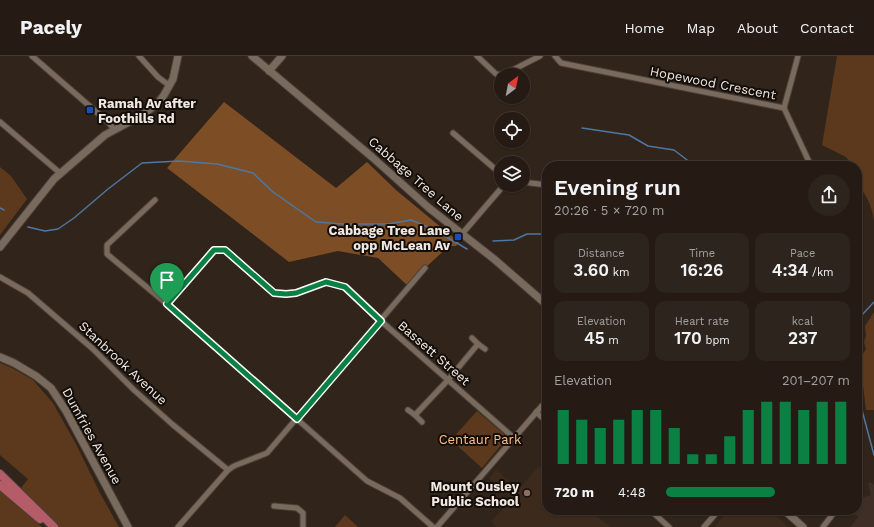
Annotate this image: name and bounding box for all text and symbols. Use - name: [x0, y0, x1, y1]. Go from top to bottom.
- text: Pacely: [20, 16, 82, 39]
- text: Home: [624, 20, 664, 36]
- text: Map: [686, 20, 715, 36]
- text: About: [737, 20, 778, 36]
- text: Contact: [800, 20, 854, 36]
- street label: Hopewood Crescent: [649, 63, 778, 103]
- north arrow: [494, 68, 530, 104]
- map controls: [494, 68, 530, 192]
- place label: Ramah Av after Foothills Rd: [98, 96, 196, 126]
- marker: Ramah Av after Foothills Rd: [85, 105, 95, 115]
- button: locate: [494, 112, 530, 148]
- street label: Cabbage Tree Lane: [366, 134, 466, 224]
- button: layers: [494, 156, 530, 192]
- button: share: [808, 174, 850, 216]
- text: Evening run: [554, 175, 681, 200]
- text: 20:26 · 5 × 720 m: [554, 203, 664, 218]
- place label: Cabbage Tree Lane opp McLean Av: [329, 223, 451, 253]
- marker: Cabbage Tree Lane opp McLean Av: [453, 232, 463, 242]
- text: Distance: [578, 247, 625, 260]
- text: Time: [689, 247, 715, 260]
- text: Pace: [790, 247, 815, 260]
- text: 3.60: [573, 260, 609, 280]
- text: 16:26: [680, 260, 724, 280]
- text: 4:34: [772, 260, 808, 280]
- pin: [150, 263, 184, 304]
- text: km: [609, 266, 630, 279]
- text: /km: [808, 266, 834, 279]
- icon: arrive: [156, 269, 178, 291]
- text: Elevation: [577, 315, 626, 328]
- text: Heart rate: [675, 315, 729, 328]
- text: kcal: [792, 315, 814, 328]
- street label: Stanbrook Avenue: [76, 318, 170, 408]
- street label: Bassett Street: [395, 318, 473, 389]
- text: 45: [584, 328, 605, 348]
- text: 170: [674, 328, 702, 348]
- text: 237: [788, 328, 817, 348]
- text: m: [605, 334, 619, 347]
- text: bpm: [702, 334, 730, 347]
- text: Elevation: [554, 373, 612, 388]
- text: 201–207 m: [782, 373, 850, 388]
- street label: Dumfries Avenue: [59, 385, 125, 487]
- park label: Centaur Park: [439, 432, 522, 447]
- place label: Mount Ousley Public School: [431, 479, 520, 509]
- text: 720 m: [554, 485, 594, 500]
- text: 4:48: [618, 485, 646, 500]
- marker: Mount Ousley Public School: [522, 488, 532, 498]

